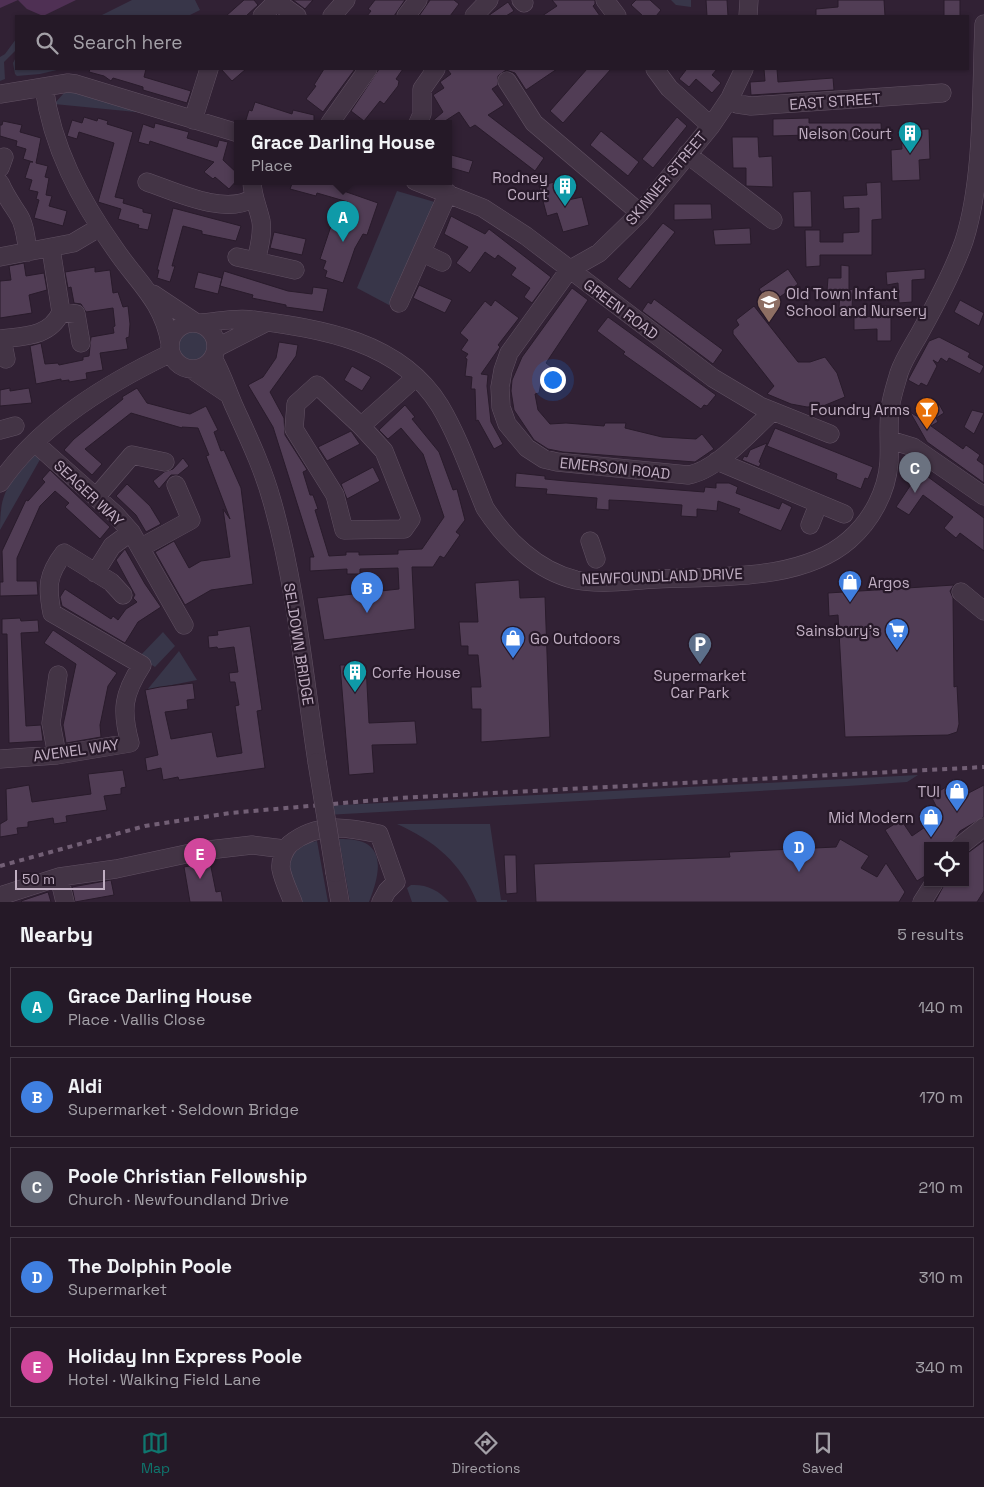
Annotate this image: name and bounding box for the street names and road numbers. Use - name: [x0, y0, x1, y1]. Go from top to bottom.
- street label: EAST STREET: [789, 88, 882, 114]
- street label: SKINNER STREET: [621, 127, 711, 229]
- street label: GREEN ROAD: [580, 275, 662, 343]
- street label: EMERSON ROAD: [559, 453, 671, 483]
- street label: SEAGER WAY: [50, 456, 128, 530]
- street label: NEWFOUNDLAND DRIVE: [581, 564, 743, 588]
- street label: SELDOWN BRIDGE: [280, 581, 318, 707]
- street label: AVENEL WAY: [32, 735, 120, 765]

